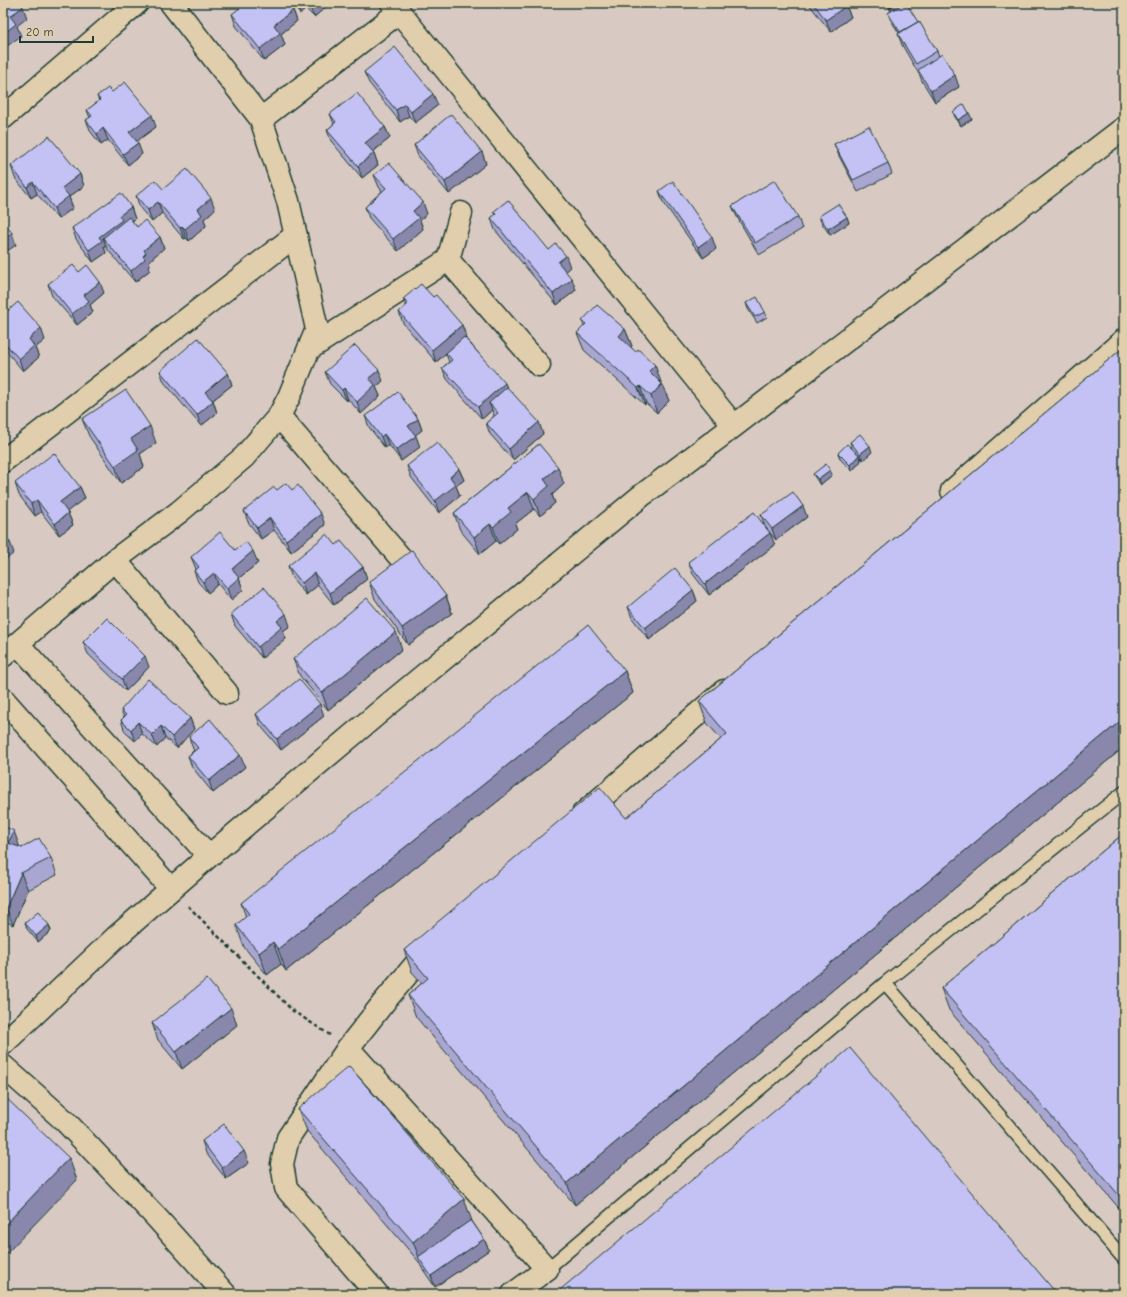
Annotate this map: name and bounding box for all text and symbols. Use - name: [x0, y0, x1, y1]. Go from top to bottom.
- scale bar: [20, 18, 93, 44]
- text: 20 m: [26, 25, 54, 39]

